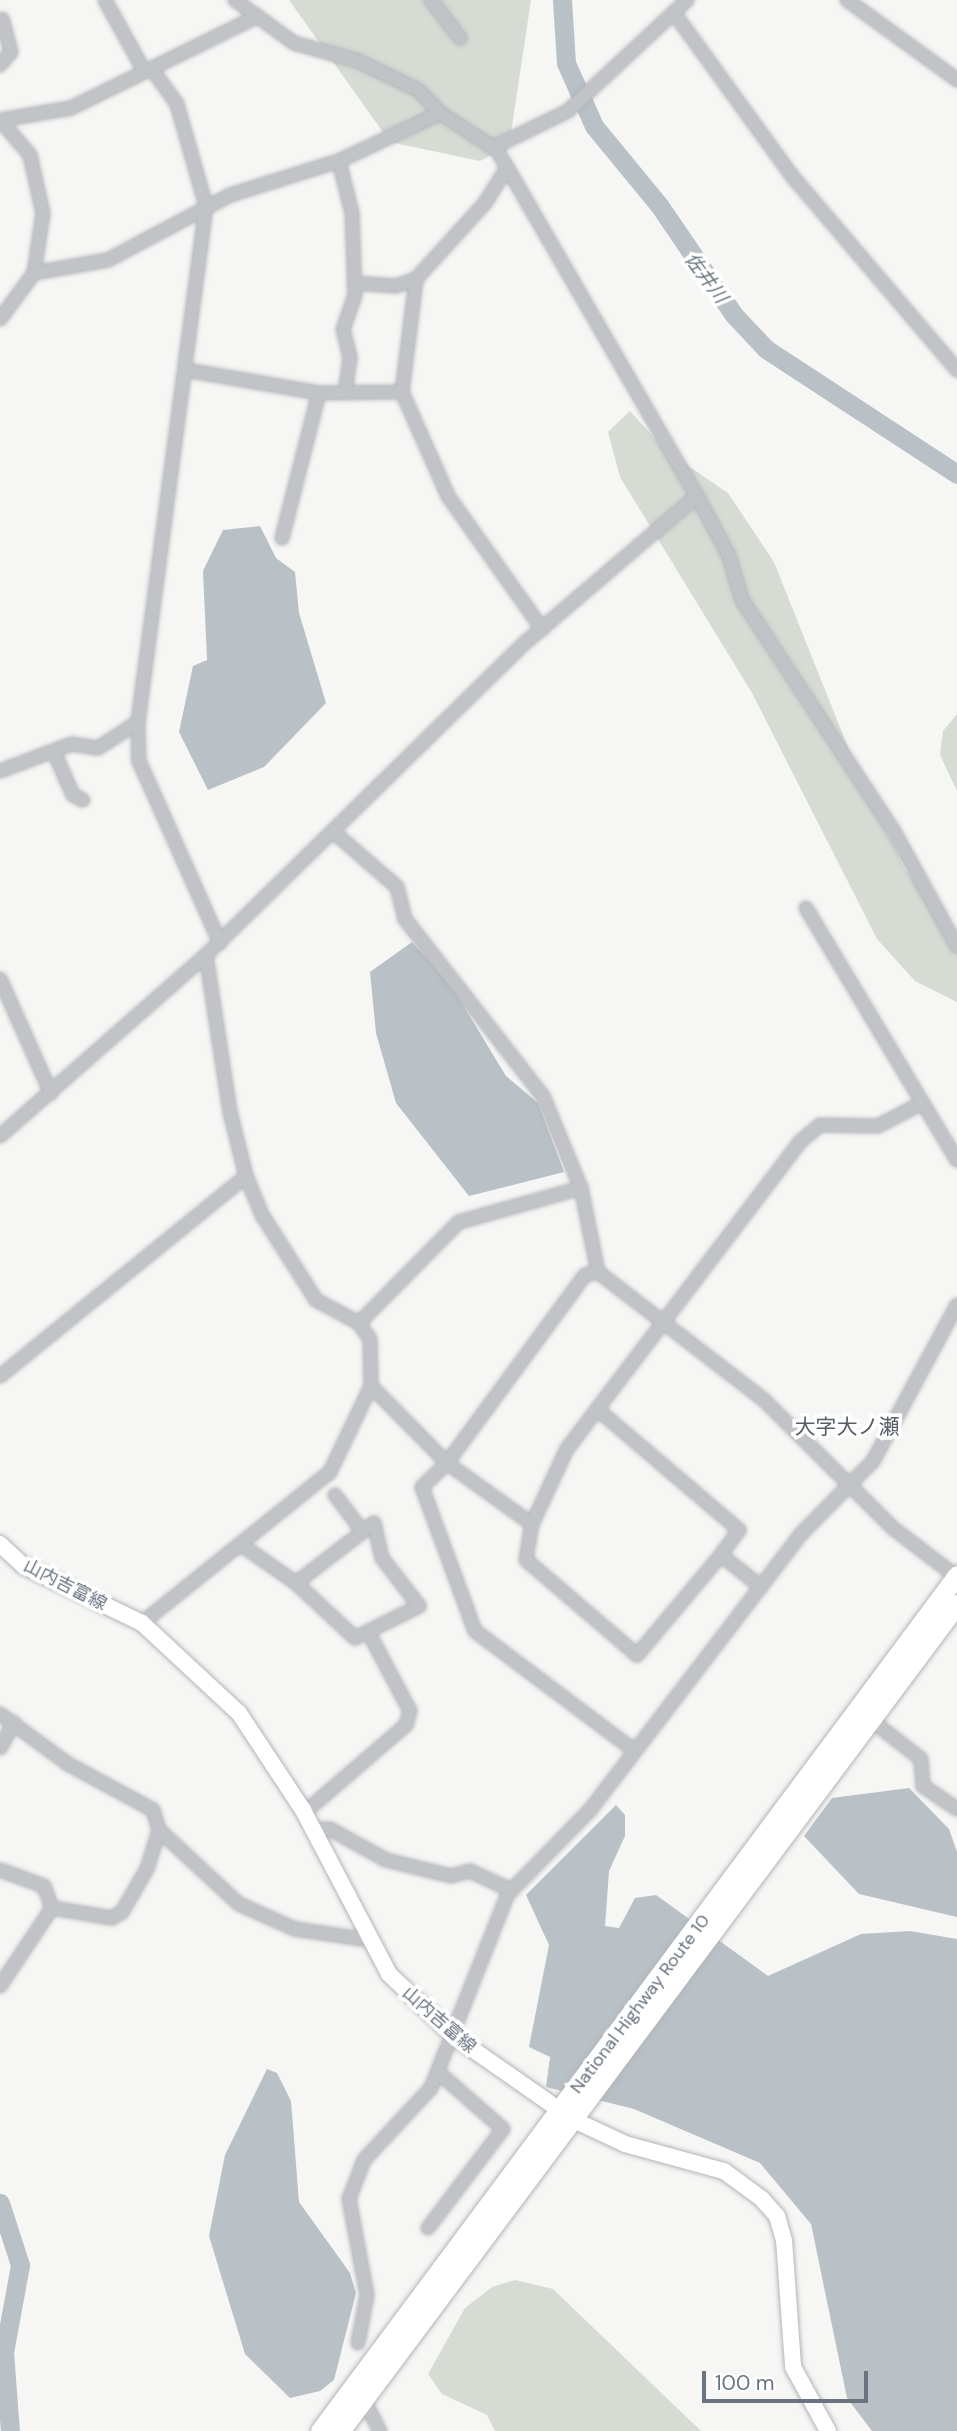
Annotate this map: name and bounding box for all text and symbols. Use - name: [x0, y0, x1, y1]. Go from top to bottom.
- water label: 佐井川: [680, 248, 732, 308]
- district label: 大字大ノ瀬: [795, 1414, 899, 1440]
- street label: 山内吉富線: [20, 1555, 110, 1615]
- street label: National Highway Route 10: [566, 1910, 714, 2098]
- street label: 山内吉富線: [398, 1982, 480, 2058]
- scale bar: [705, 2358, 871, 2402]
- text: 100 m: [715, 2369, 775, 2397]

